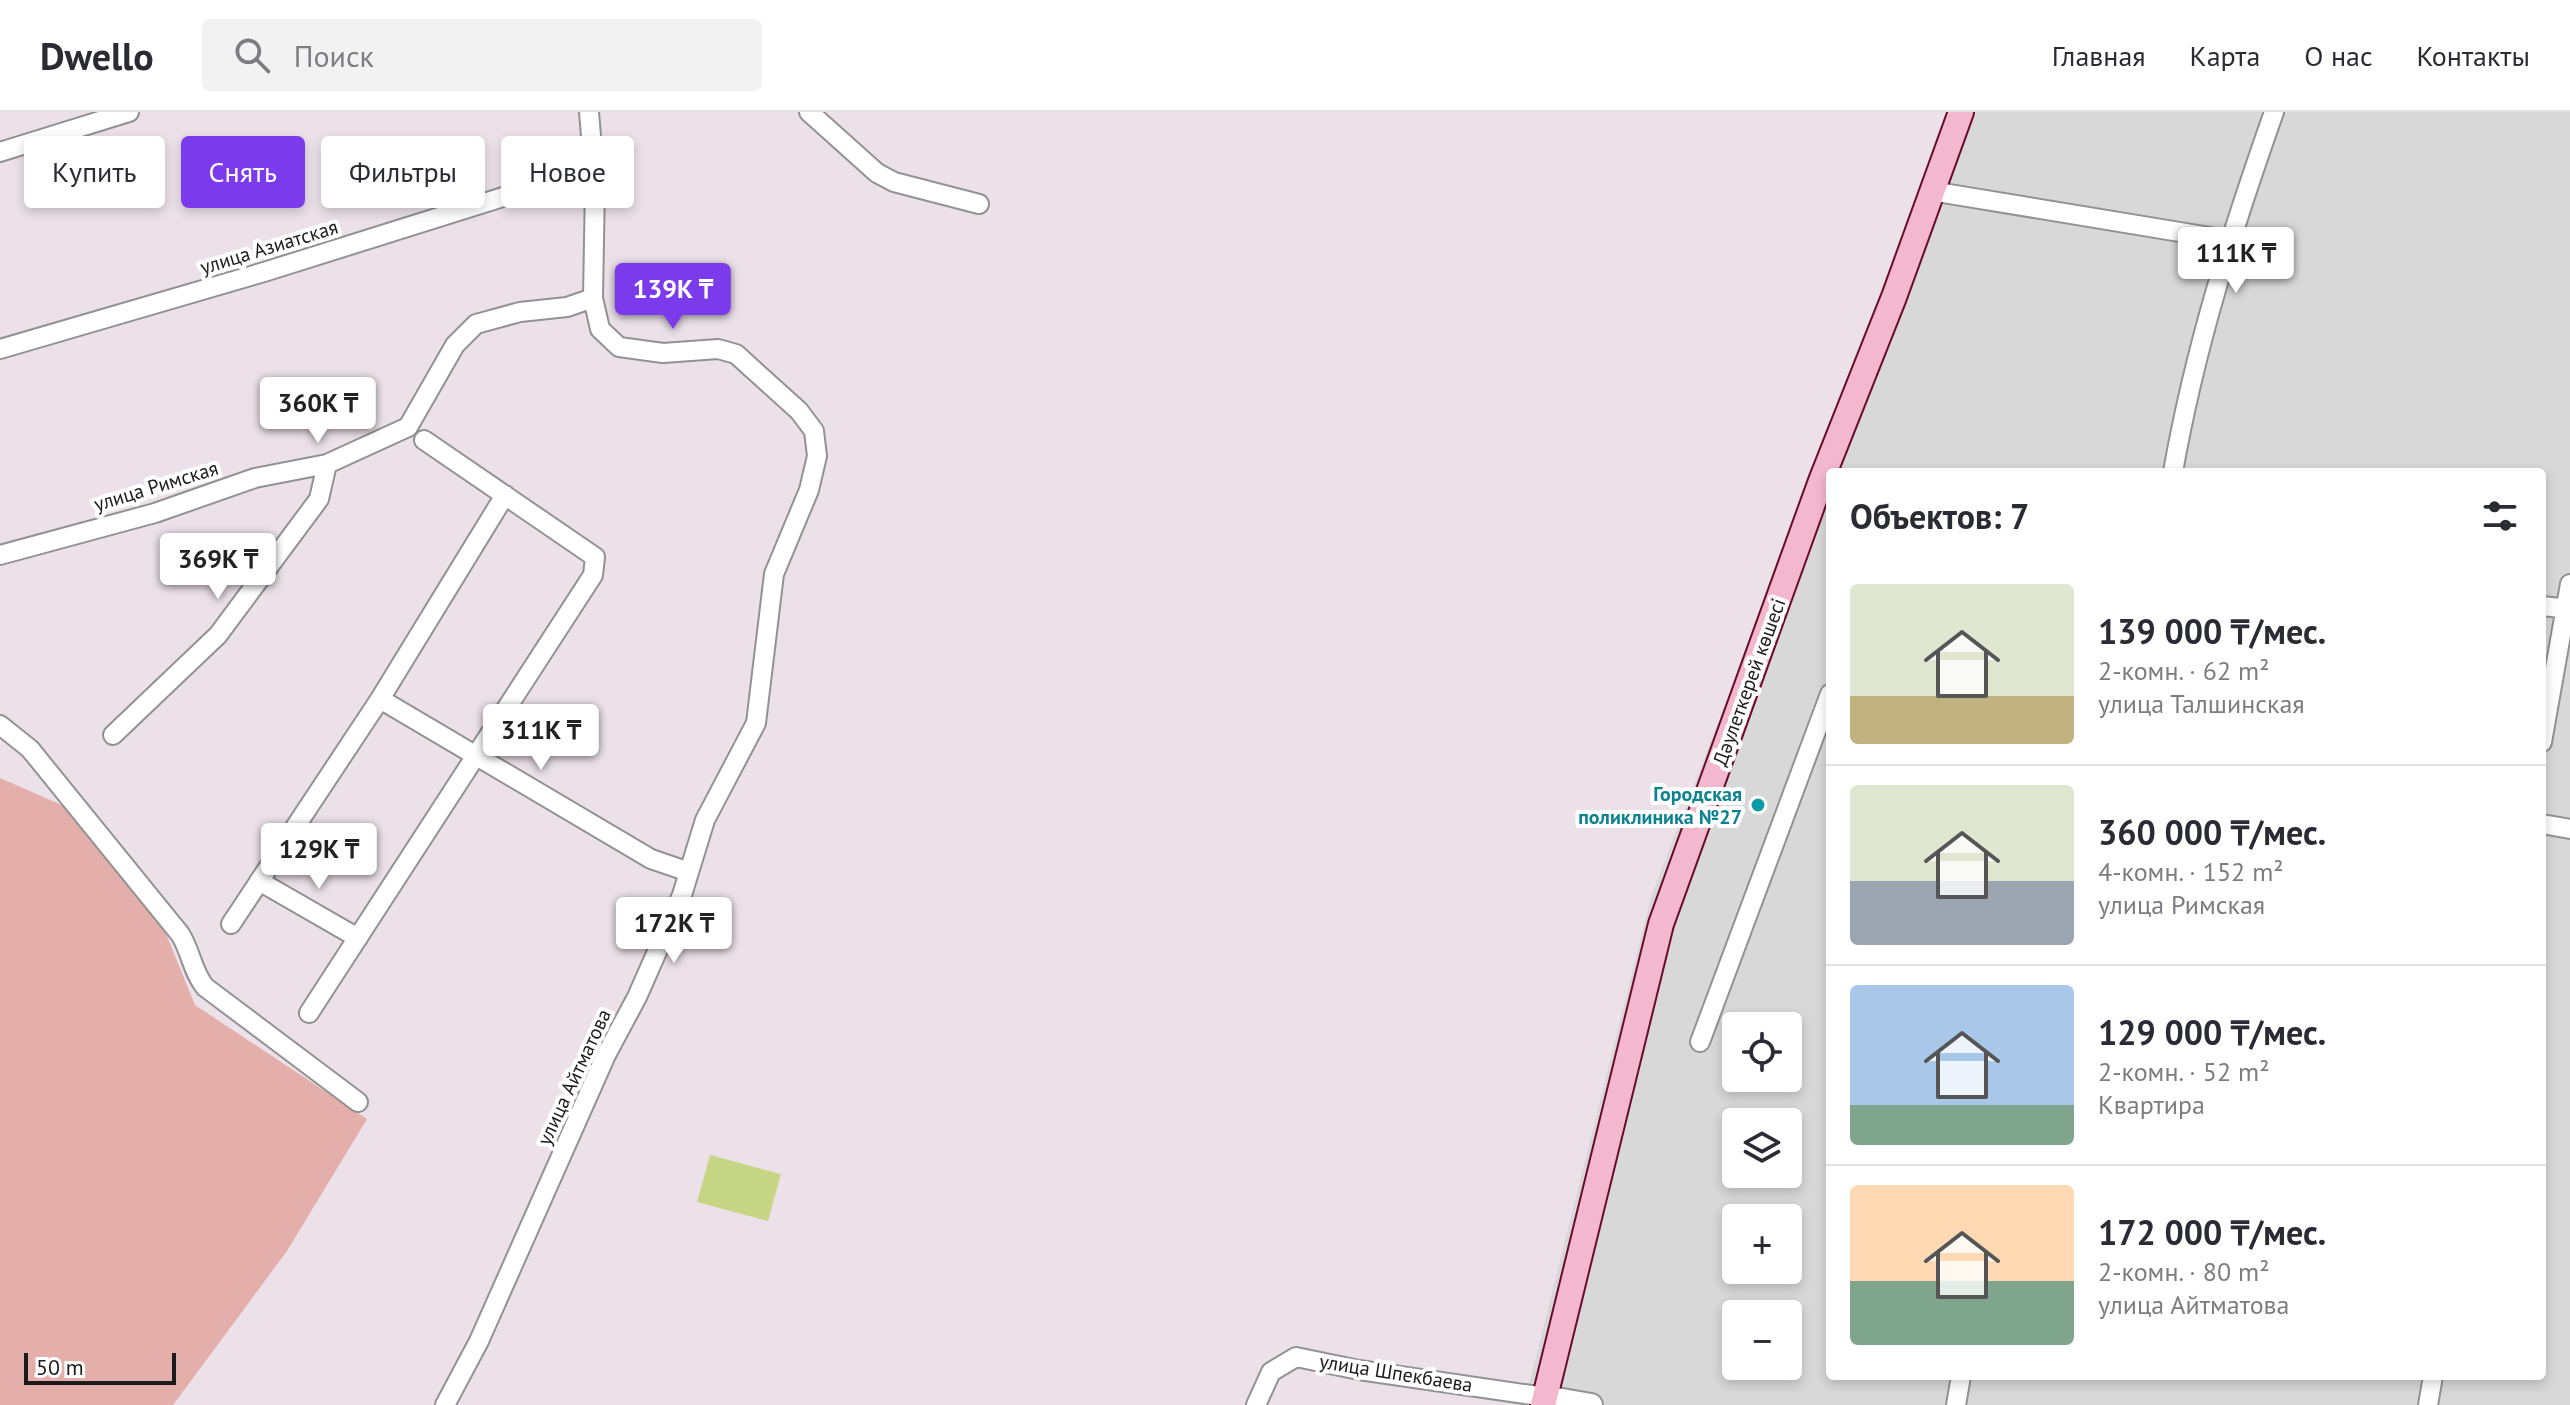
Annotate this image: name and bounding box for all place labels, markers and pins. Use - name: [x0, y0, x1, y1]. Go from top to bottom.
- pin: 111K ₸: [2171, 227, 2301, 295]
- pin: 139K ₸: [608, 263, 738, 331]
- pin: 360K ₸: [253, 377, 383, 445]
- pin: 369K ₸: [153, 533, 283, 601]
- pin: 311K ₸: [476, 704, 606, 772]
- place label: Городская поликлиника №27: [1578, 781, 1742, 830]
- marker: Городская поликлиника №27: [1749, 796, 1767, 814]
- pin: 129K ₸: [254, 823, 384, 891]
- pin: 172K ₸: [609, 897, 739, 965]

